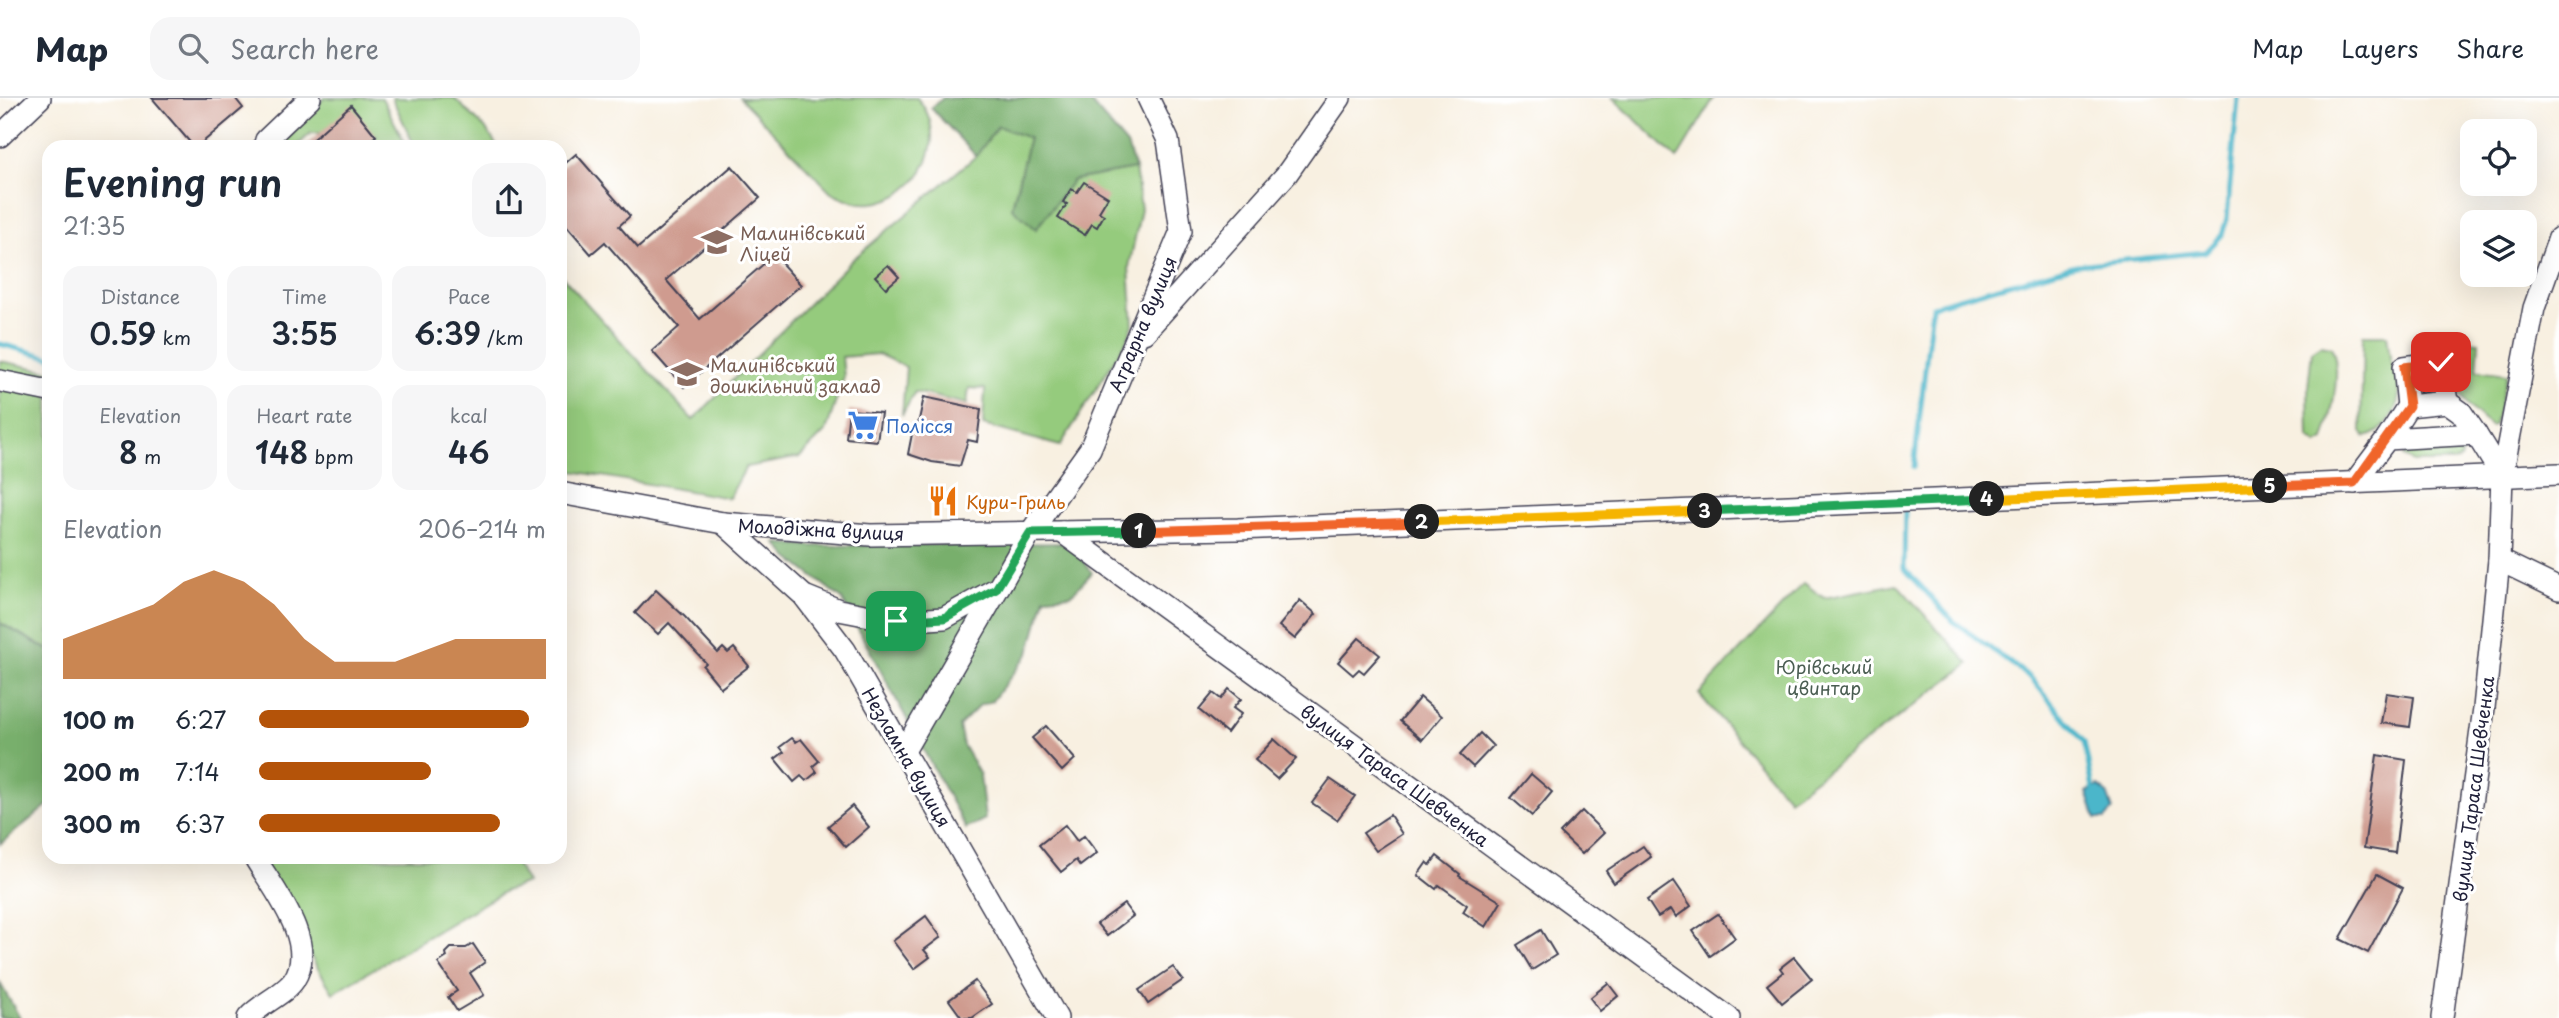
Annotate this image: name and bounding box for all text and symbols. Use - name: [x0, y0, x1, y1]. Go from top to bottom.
- search box: [150, 17, 640, 80]
- text: Map: [35, 23, 108, 73]
- icon: search: [174, 29, 212, 67]
- text: Search here: [230, 29, 379, 68]
- text: Map: [2252, 30, 2303, 66]
- text: Layers: [2341, 30, 2418, 66]
- text: Share: [2456, 30, 2524, 66]
- map controls: [2460, 119, 2537, 287]
- button: locate: [2460, 119, 2537, 196]
- text: Evening run: [63, 153, 282, 210]
- button: share: [472, 163, 546, 237]
- text: 21:35: [63, 208, 126, 243]
- button: layers: [2460, 210, 2537, 287]
- place label: Малинівський Ліцей: [740, 219, 865, 267]
- school or university icon: Малинівський Ліцей: [700, 225, 734, 259]
- street label: Аграрна вулиця: [1101, 252, 1183, 396]
- text: Distance: [100, 282, 180, 310]
- text: Time: [282, 282, 327, 310]
- text: Pace: [447, 282, 490, 310]
- text: 0.59: [89, 310, 156, 355]
- text: 3:55: [271, 310, 338, 355]
- text: 6:39: [414, 310, 481, 355]
- text: km: [156, 323, 191, 351]
- text: /km: [481, 323, 523, 351]
- pin: [2411, 332, 2471, 392]
- icon: check: [2422, 343, 2460, 381]
- place label: Малинівський дошкільний заклад: [710, 351, 881, 399]
- school or university icon: Малинівський дошкільний заклад: [670, 357, 704, 391]
- text: Elevation: [99, 401, 181, 429]
- text: Heart rate: [257, 401, 352, 429]
- text: kcal: [450, 401, 488, 429]
- supermarket icon: Полісся: [846, 408, 880, 442]
- place label: Полісся: [886, 412, 953, 439]
- text: 8: [119, 429, 138, 474]
- text: 148: [255, 429, 308, 474]
- text: 46: [448, 429, 490, 474]
- text: m: [138, 442, 161, 470]
- text: bpm: [308, 442, 354, 470]
- pin: 5: [2252, 468, 2288, 504]
- text: 5: [2263, 471, 2276, 499]
- pin: 4: [1969, 482, 2004, 516]
- restaurant icon: Кури-Гриль: [926, 484, 960, 518]
- text: 4: [1980, 484, 1993, 512]
- place label: Кури-Гриль: [966, 488, 1065, 515]
- pin: 3: [1688, 494, 1722, 528]
- text: 3: [1698, 496, 1711, 524]
- pin: 2: [1404, 504, 1440, 540]
- text: 2: [1415, 507, 1428, 535]
- text: Elevation: [63, 511, 162, 546]
- text: 206–214 m: [418, 511, 546, 546]
- street label: Молодіжна вулиця: [737, 511, 905, 547]
- pin: 1: [1122, 514, 1156, 548]
- text: 1: [1134, 516, 1143, 544]
- pin: [866, 591, 926, 651]
- icon: arrive: [877, 602, 915, 640]
- park label: Юрівський цвинтар: [1776, 653, 1872, 701]
- street label: вулиця Тараса Шевченка: [2446, 674, 2500, 903]
- street label: Незламна вулиця: [856, 682, 958, 832]
- street label: вулиця Тараса Шевченка: [1295, 697, 1496, 853]
- text: 100 m: [63, 702, 135, 737]
- text: 6:27: [175, 702, 226, 737]
- text: 200 m: [63, 754, 140, 789]
- text: 7:14: [175, 754, 220, 789]
- text: 300 m: [63, 806, 141, 841]
- text: 6:37: [175, 806, 225, 841]

